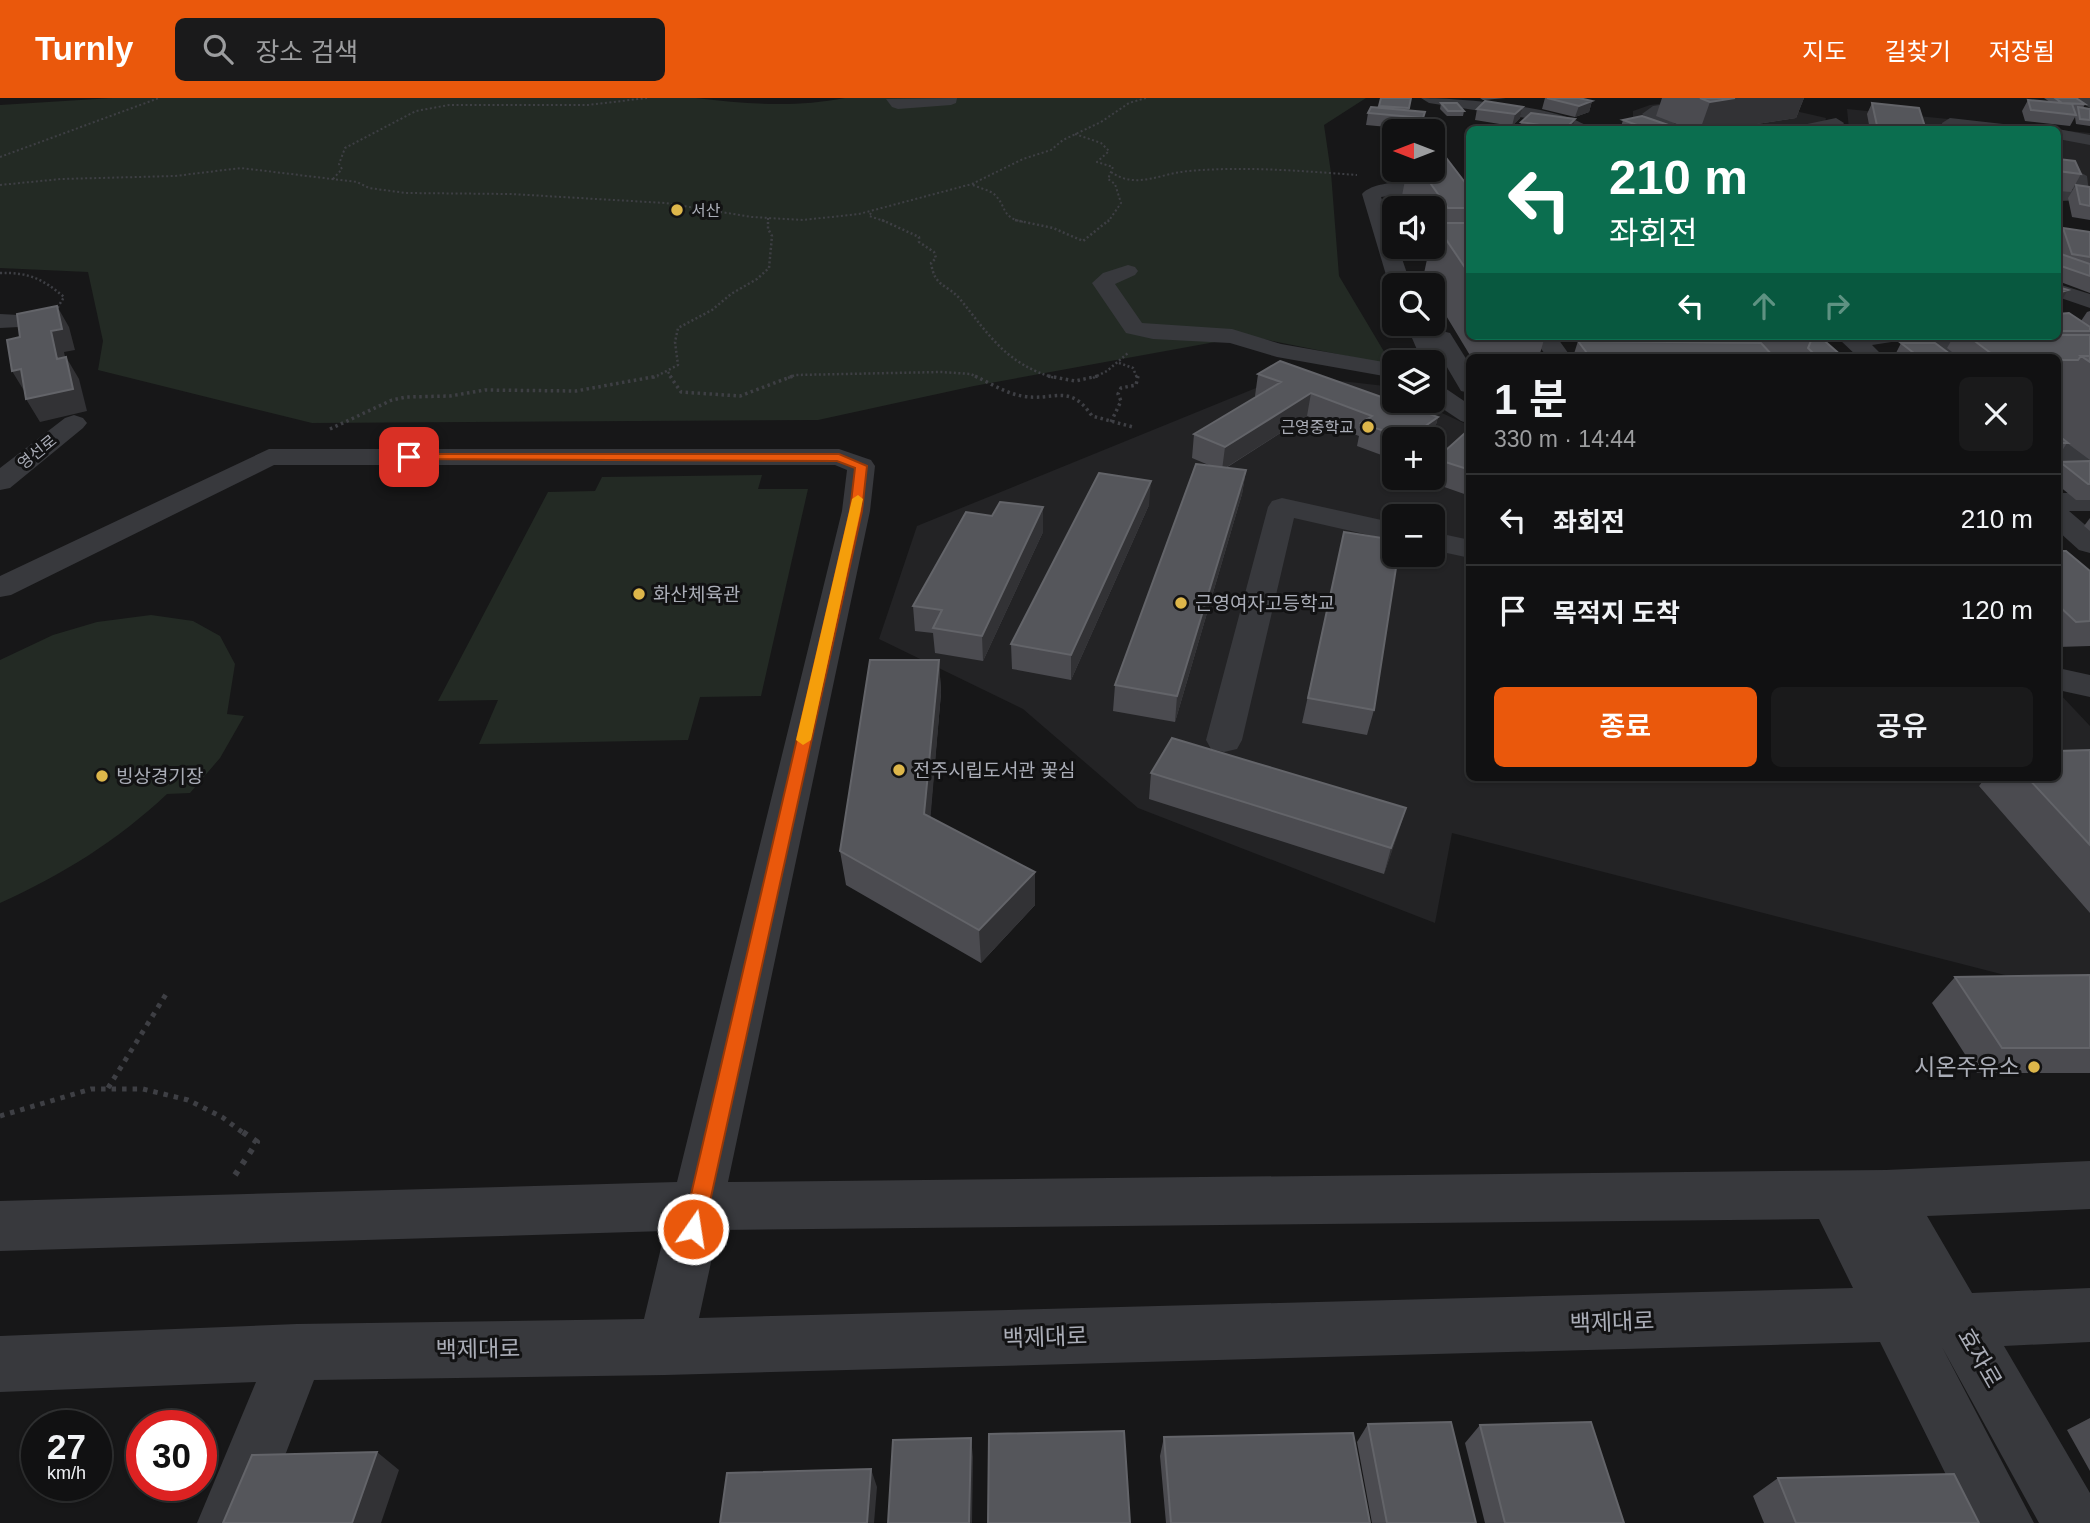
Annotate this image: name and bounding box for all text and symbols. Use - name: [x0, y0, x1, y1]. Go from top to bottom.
- search box: [175, 18, 665, 81]
- text: Turnly: [35, 30, 133, 67]
- icon: search: [199, 30, 237, 68]
- text: 장소 검색: [255, 37, 358, 67]
- text: 지도: [1802, 38, 1847, 65]
- text: 길찾기: [1885, 38, 1951, 65]
- text: 저장됨: [1989, 38, 2055, 65]
- north arrow: [1382, 119, 1446, 182]
- map controls: [1382, 119, 1445, 567]
- text: 210 m: [1609, 150, 1748, 204]
- icon: left: [1494, 154, 1585, 245]
- button: sound: [1382, 196, 1445, 259]
- marker: 서산: [669, 202, 685, 218]
- place label: 서산: [691, 202, 721, 219]
- text: 좌회전: [1609, 215, 1697, 251]
- button: search: [1382, 273, 1445, 336]
- icon: left: [1672, 287, 1710, 325]
- icon: ahead: [1745, 287, 1783, 325]
- icon: right: [1818, 287, 1856, 325]
- button: layers: [1382, 350, 1445, 413]
- text: 1 분: [1494, 376, 1568, 423]
- button: close: [1959, 377, 2033, 451]
- place label: 근영중학교: [1280, 419, 1354, 436]
- marker: 근영중학교: [1360, 419, 1376, 435]
- text: 330 m · 14:44: [1494, 426, 1636, 452]
- pin: [379, 427, 439, 487]
- button: +: [1382, 427, 1445, 490]
- street label: 영선로: [14, 431, 60, 473]
- icon: arrive: [390, 438, 428, 476]
- icon: left: [1494, 501, 1532, 539]
- button: −: [1382, 504, 1445, 567]
- text: 210 m: [1961, 504, 2033, 534]
- text: 좌회전: [1553, 507, 1625, 537]
- place label: 화산체육관: [653, 584, 740, 605]
- marker: 화산체육관: [631, 586, 647, 602]
- icon: arrive: [1494, 592, 1532, 630]
- place label: 근영여자고등학교: [1195, 593, 1335, 614]
- marker: 근영여자고등학교: [1173, 595, 1189, 611]
- text: 120 m: [1961, 595, 2033, 625]
- text: 목적지 도착: [1553, 598, 1680, 628]
- button: 종료: [1494, 687, 1757, 767]
- button: 공유: [1771, 687, 2033, 767]
- place label: 전주시립도서관 꽃심: [913, 760, 1076, 781]
- marker: 전주시립도서관 꽃심: [891, 762, 907, 778]
- place label: 빙상경기장: [116, 766, 203, 787]
- marker: 빙상경기장: [94, 768, 110, 784]
- place label: 시온주유소: [1914, 1054, 2020, 1080]
- marker: 시온주유소: [2026, 1059, 2042, 1075]
- position arrow: [656, 1192, 730, 1266]
- street label: 백제대로: [1569, 1308, 1655, 1336]
- street label: 백제대로: [1002, 1323, 1088, 1351]
- street label: 효자로: [1953, 1324, 2007, 1392]
- street label: 백제대로: [435, 1335, 521, 1363]
- speed limit sign: 30: [126, 1410, 217, 1501]
- text: 27: [47, 1427, 86, 1466]
- text: km/h: [47, 1463, 86, 1483]

